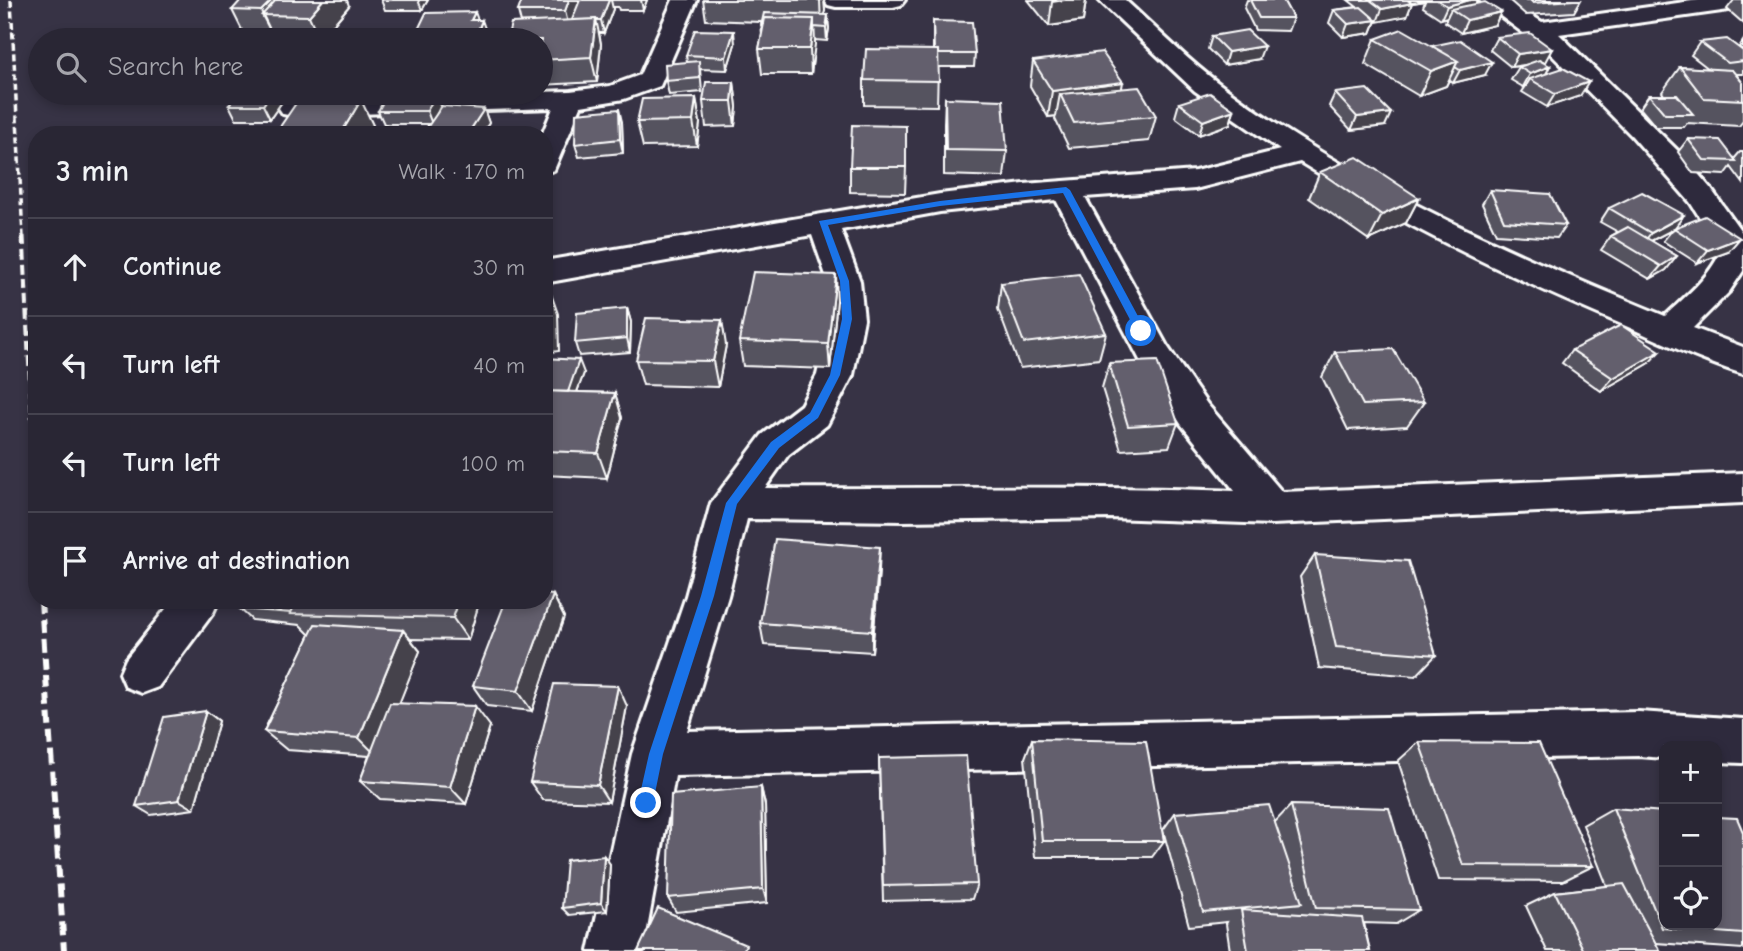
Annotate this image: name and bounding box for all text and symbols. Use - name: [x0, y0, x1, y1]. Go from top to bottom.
- search box: [28, 28, 553, 105]
- icon: search: [52, 48, 90, 86]
- text: Search here: [108, 52, 243, 82]
- text: 3 min: [56, 154, 129, 189]
- text: Walk · 170 m: [398, 158, 525, 185]
- icon: ahead: [56, 248, 94, 286]
- text: Continue: [123, 252, 221, 282]
- text: 30 m: [473, 254, 525, 281]
- route start: [1125, 315, 1156, 346]
- icon: left: [56, 346, 94, 384]
- text: Turn left: [123, 350, 220, 380]
- text: 40 m: [473, 352, 525, 379]
- icon: left: [56, 444, 94, 482]
- text: Turn left: [123, 448, 220, 478]
- text: 100 m: [461, 450, 525, 477]
- icon: arrive: [56, 542, 94, 580]
- text: Arrive at destination: [123, 546, 350, 576]
- map controls: [1659, 741, 1722, 930]
- button: +: [1659, 741, 1722, 804]
- route end: [630, 787, 661, 818]
- button: −: [1659, 804, 1722, 867]
- button: locate: [1659, 867, 1722, 930]

